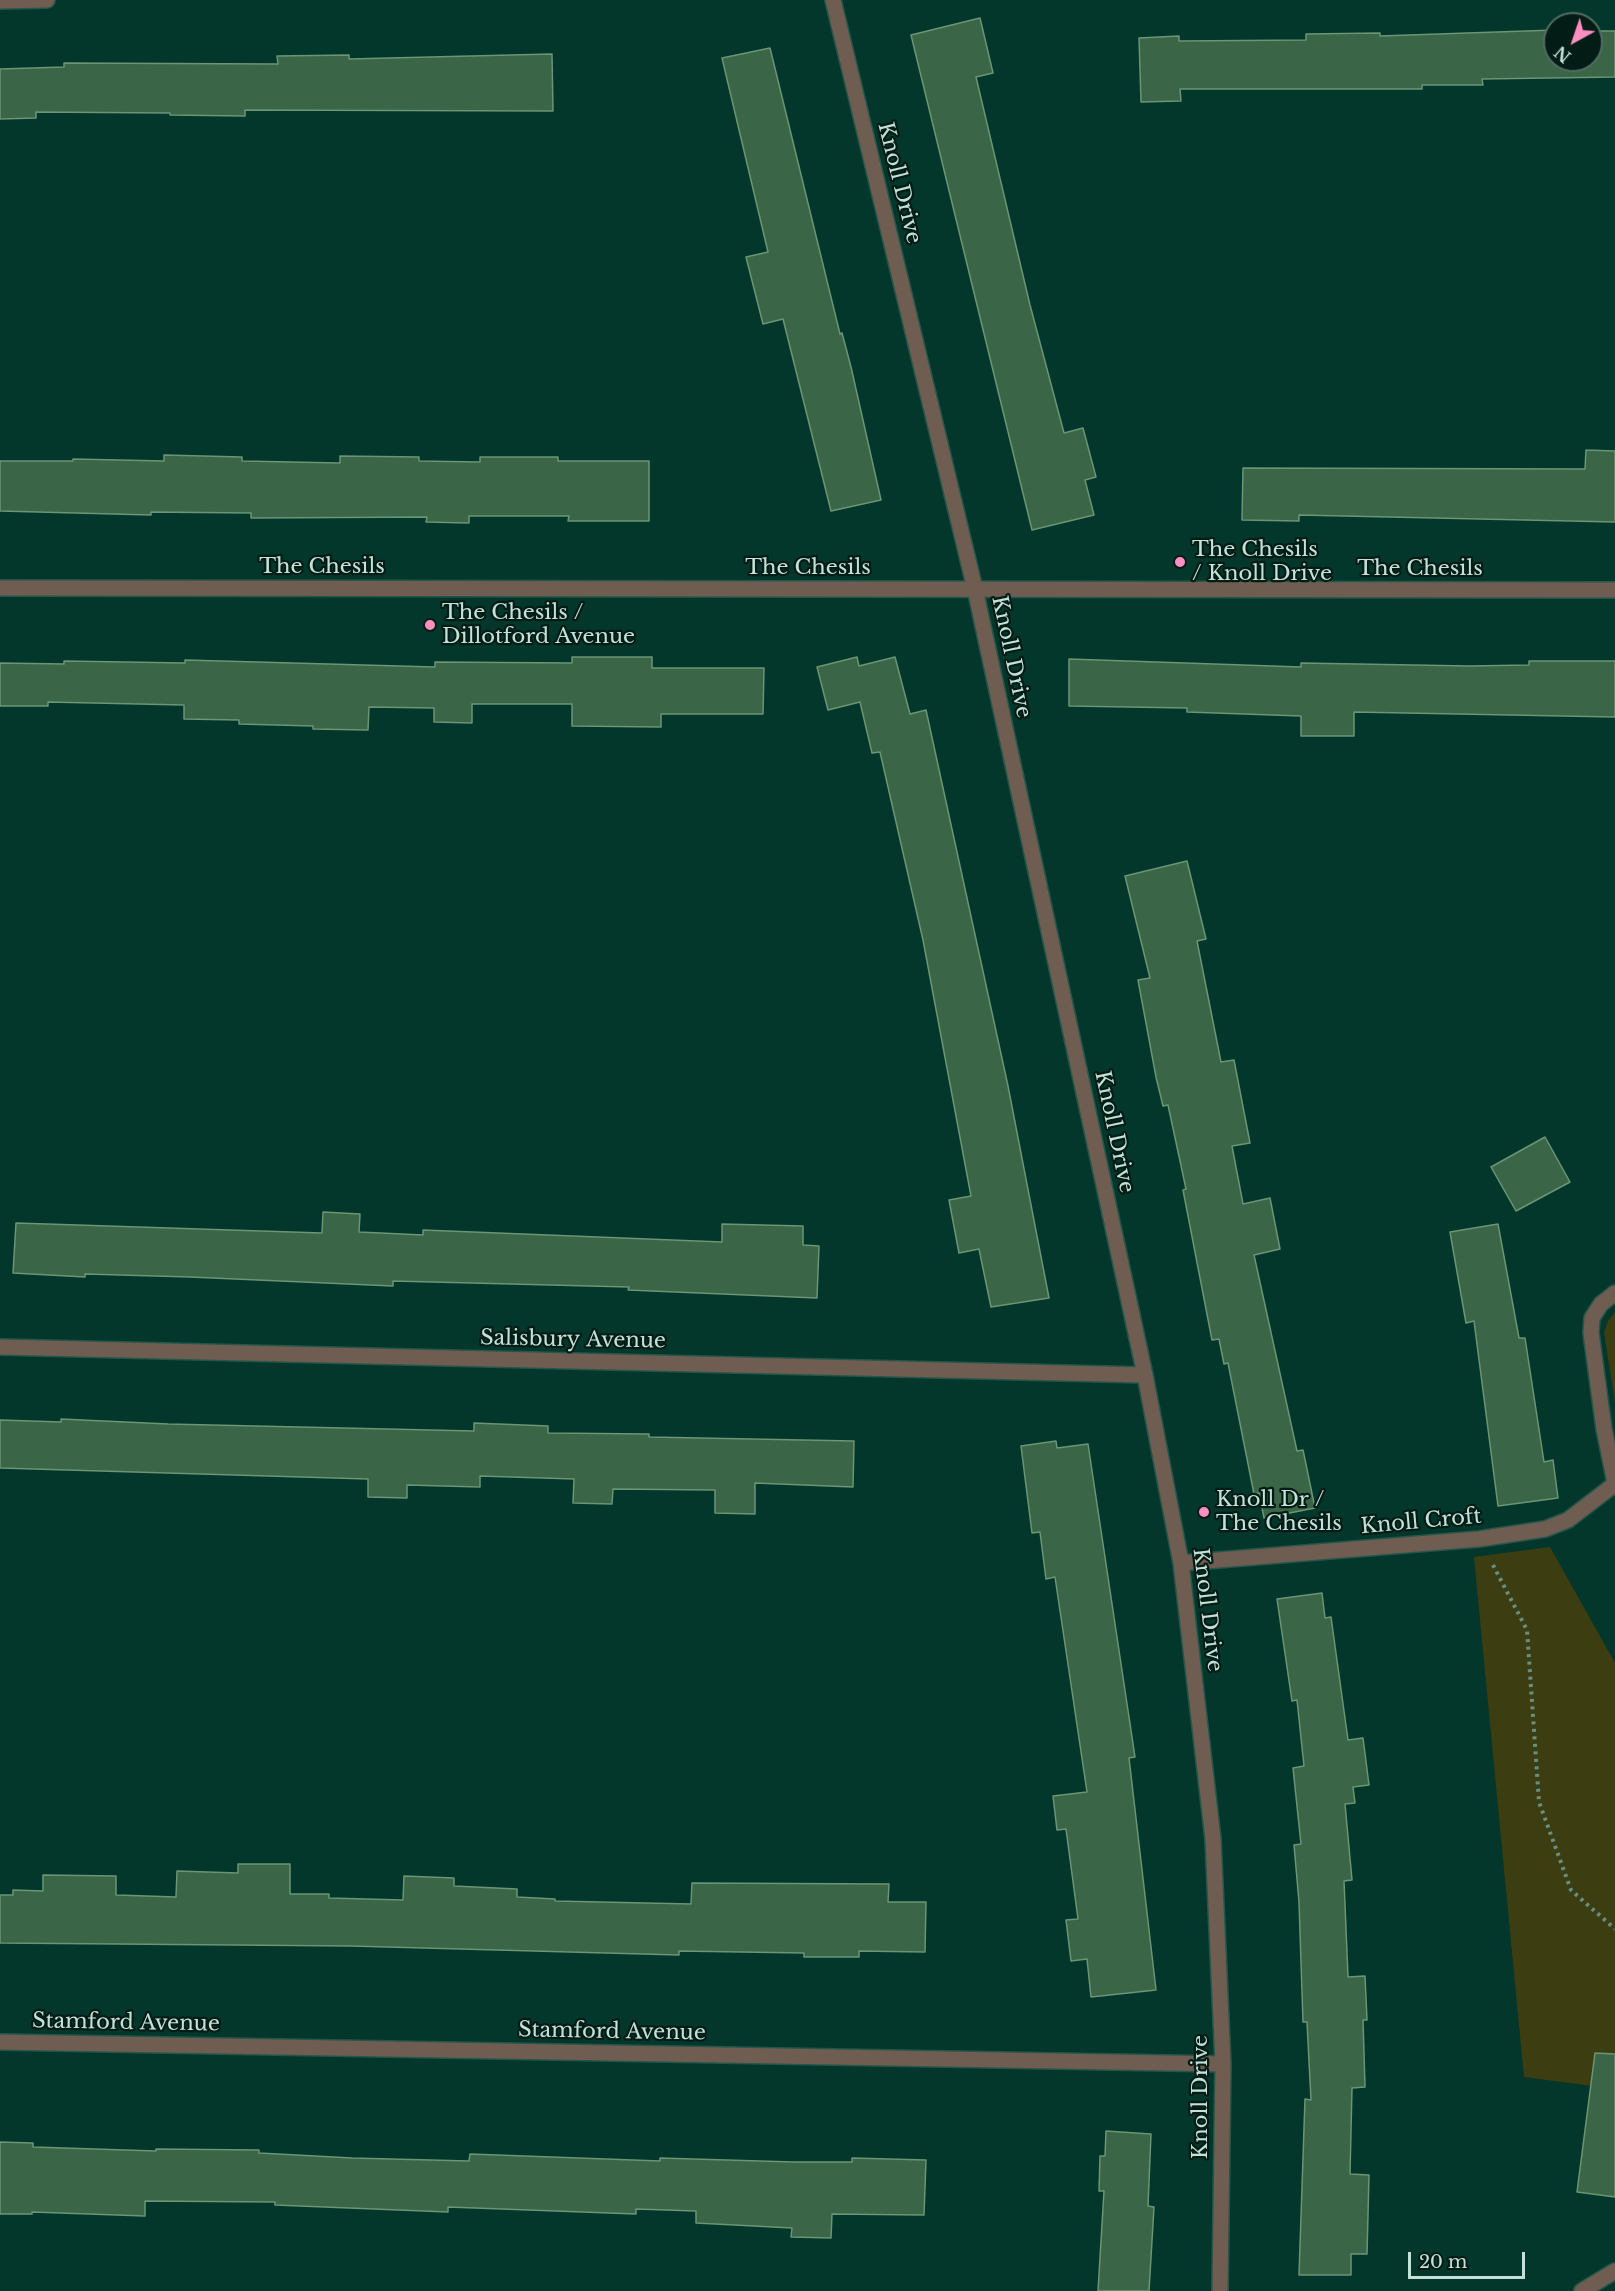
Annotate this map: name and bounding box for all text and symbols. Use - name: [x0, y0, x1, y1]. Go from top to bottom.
- north arrow: [1543, 12, 1603, 72]
- text: N: [1551, 42, 1575, 67]
- street label: Knoll Drive: [872, 120, 926, 246]
- place label: The Chesils / Knoll Drive: [1192, 537, 1332, 587]
- street label: The Chesils: [259, 554, 385, 580]
- street label: The Chesils: [745, 555, 871, 581]
- marker: The Chesils / Knoll Drive: [1173, 555, 1187, 569]
- street label: The Chesils: [1357, 556, 1483, 582]
- street label: Knoll Drive: [986, 594, 1036, 720]
- place label: The Chesils / Dillotford Avenue: [442, 600, 635, 650]
- marker: The Chesils / Dillotford Avenue: [423, 618, 437, 632]
- street label: Knoll Drive: [1089, 1069, 1139, 1195]
- street label: Salisbury Avenue: [480, 1326, 666, 1354]
- place label: Knoll Dr / The Chesils: [1216, 1487, 1342, 1537]
- street label: Knoll Croft: [1360, 1504, 1482, 1540]
- marker: Knoll Dr / The Chesils: [1197, 1505, 1211, 1519]
- street label: Knoll Drive: [1187, 1547, 1227, 1673]
- street label: Stamford Avenue: [32, 2009, 220, 2037]
- street label: Stamford Avenue: [518, 2018, 706, 2046]
- street label: Knoll Drive: [1188, 2035, 1214, 2159]
- scale bar: [1411, 2240, 1528, 2278]
- text: 20 m: [1419, 2251, 1467, 2273]

